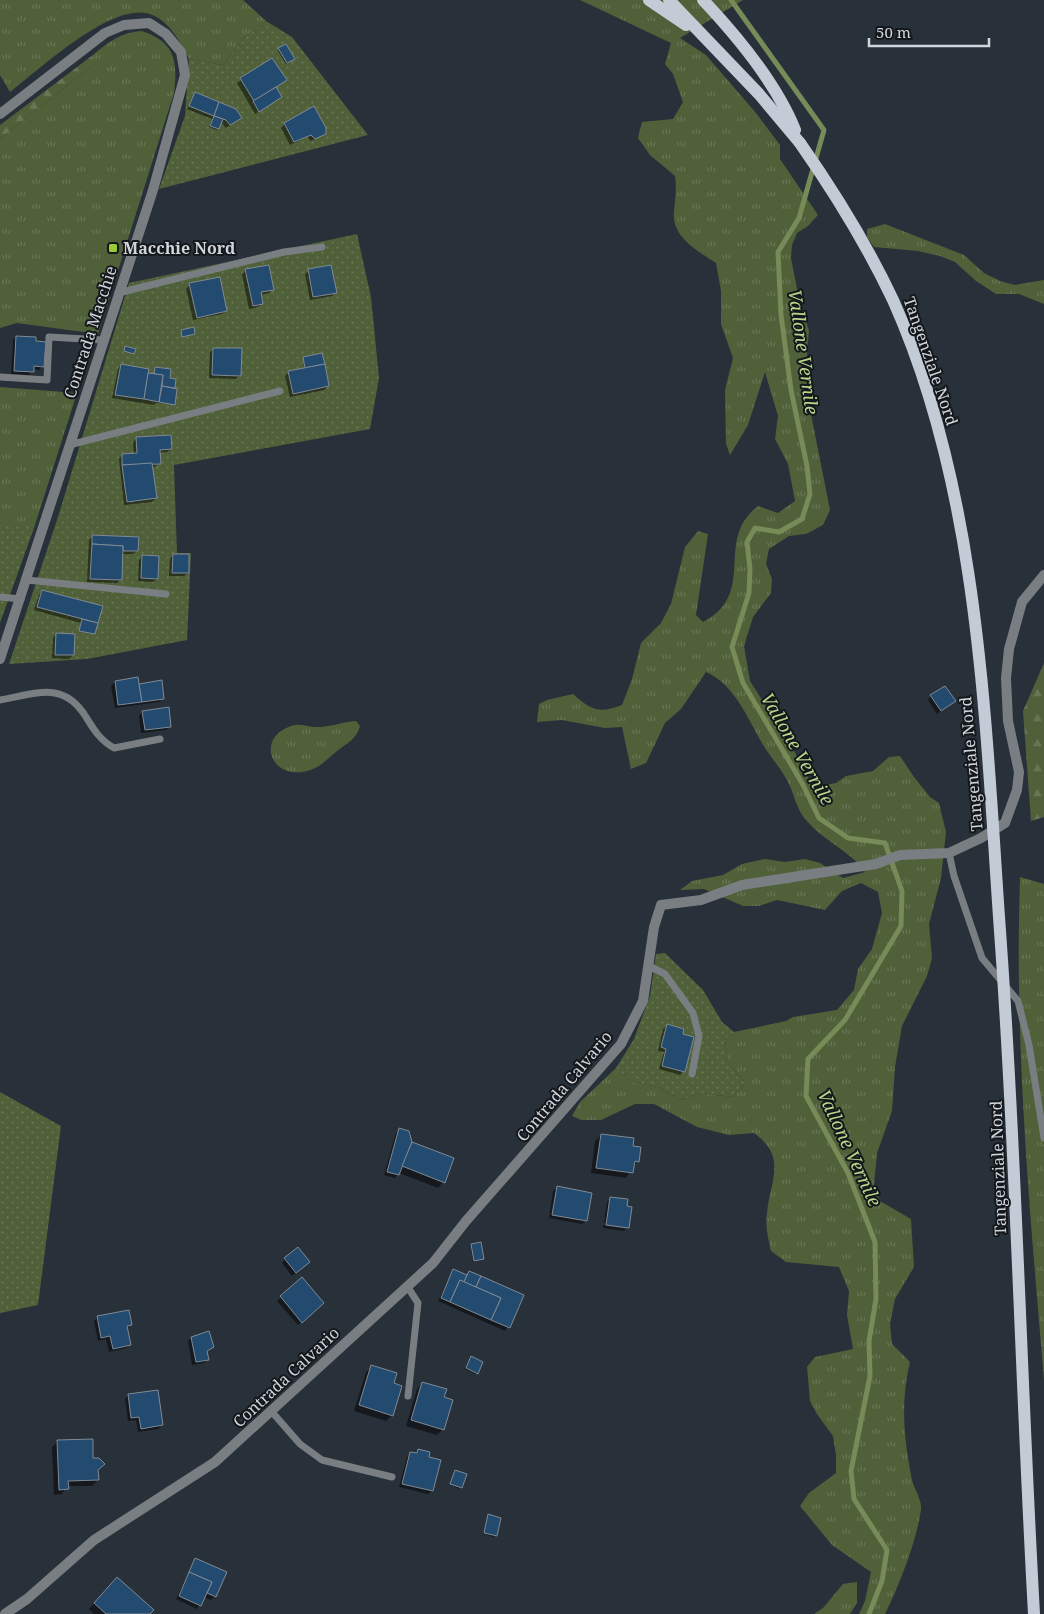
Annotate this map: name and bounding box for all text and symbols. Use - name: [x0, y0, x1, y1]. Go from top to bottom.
- scale bar: [869, 15, 989, 47]
- text: 50 m: [876, 22, 911, 42]
- place label: Macchie Nord: [123, 237, 236, 259]
- marker: Macchie Nord: [107, 242, 119, 254]
- street label: Contrada Macchie: [58, 263, 122, 401]
- water label: Vallone Vernile: [783, 288, 825, 416]
- street label: Tangenziale Nord: [899, 294, 963, 429]
- water label: Vallone Vernile: [756, 688, 840, 809]
- street label: Tangenziale Nord: [954, 696, 988, 832]
- street label: Contrada Calvario: [511, 1026, 617, 1146]
- water label: Vallone Vernile: [812, 1085, 887, 1210]
- street label: Tangenziale Nord: [985, 1100, 1011, 1236]
- street label: Contrada Calvario: [228, 1322, 344, 1432]

